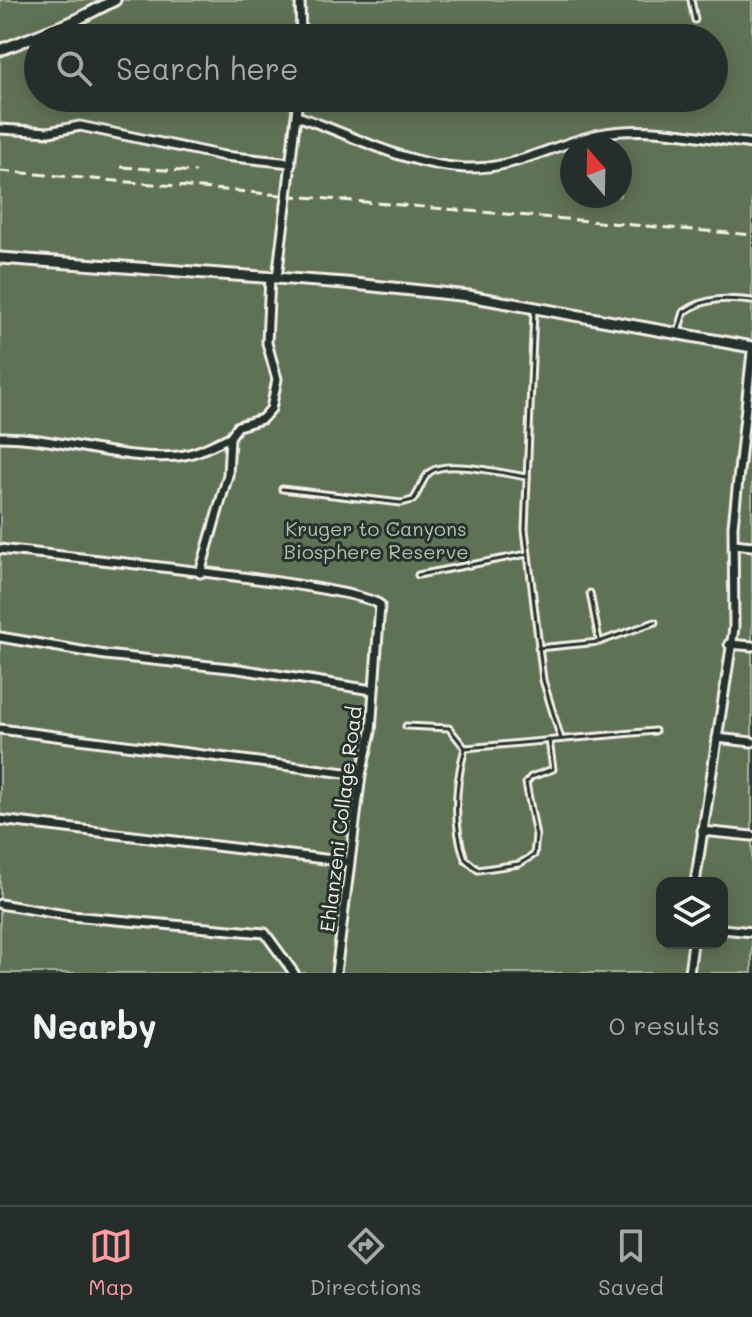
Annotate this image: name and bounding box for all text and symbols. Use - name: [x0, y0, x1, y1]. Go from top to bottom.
- search box: [24, 24, 728, 112]
- icon: search: [52, 46, 96, 90]
- text: Search here: [116, 48, 299, 88]
- north arrow: [560, 136, 632, 208]
- park label: Kruger to Canyons Biosphere Reserve: [283, 515, 469, 564]
- street label: Ehlanzeni Collage Road: [313, 705, 367, 933]
- map controls: [656, 877, 728, 949]
- button: layers: [656, 877, 728, 949]
- text: Nearby: [32, 1003, 157, 1048]
- text: 0 results: [609, 1008, 720, 1042]
- tab: Map: [88, 1224, 133, 1301]
- tab: Directions: [310, 1224, 422, 1301]
- tab: Saved: [598, 1224, 664, 1301]

